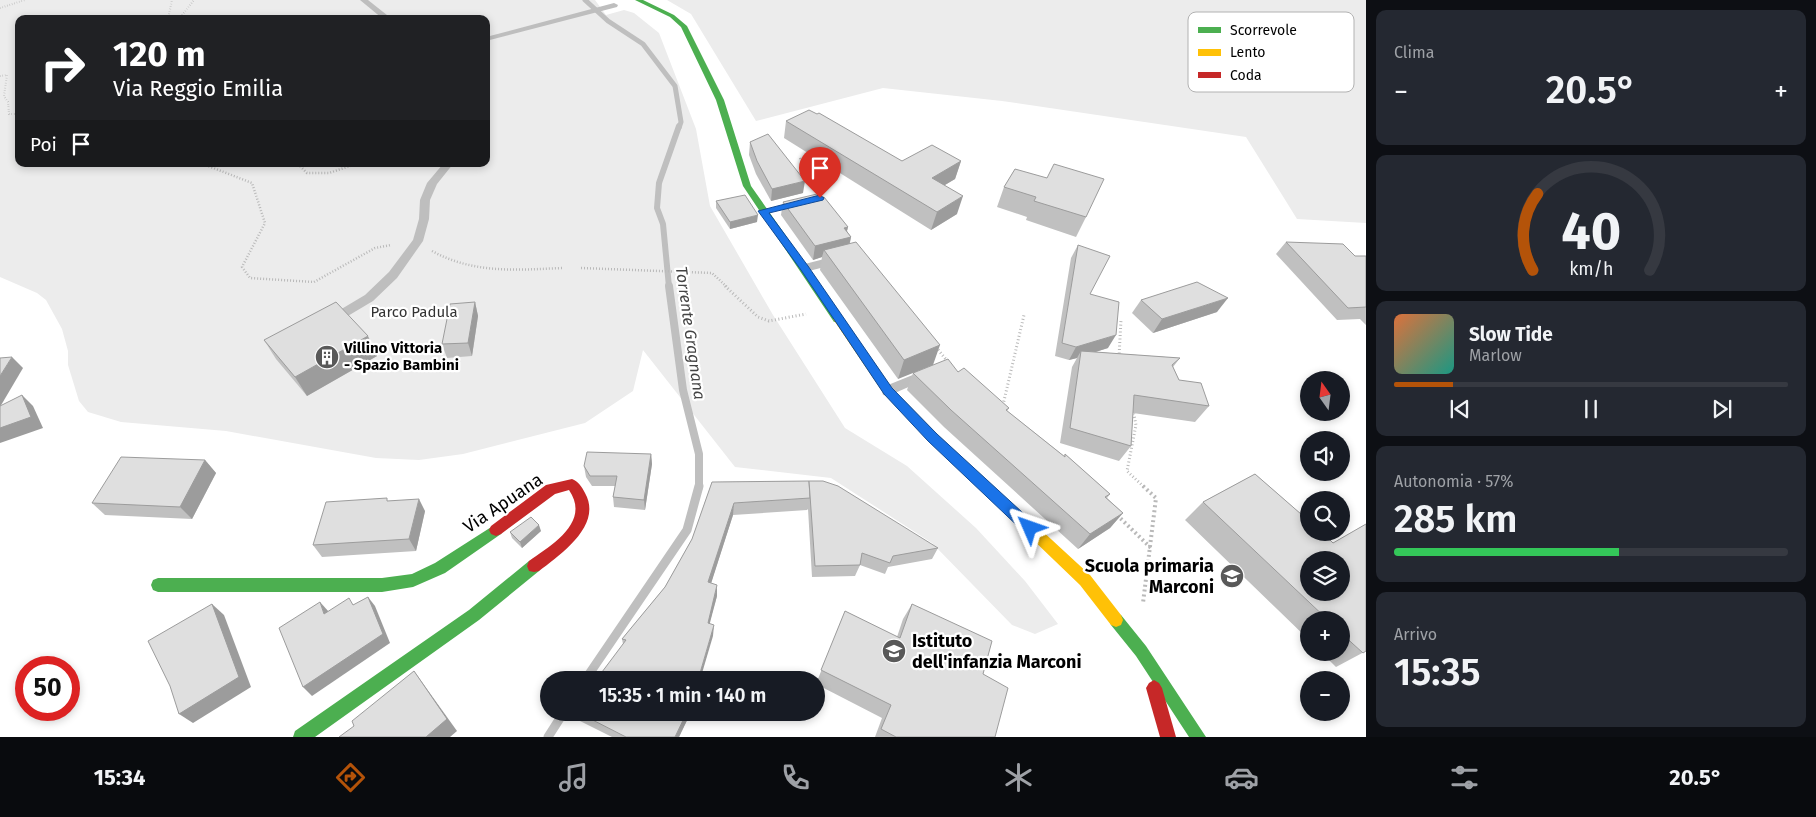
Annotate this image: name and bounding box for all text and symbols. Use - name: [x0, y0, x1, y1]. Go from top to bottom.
- legend: [1188, 12, 1354, 92]
- text: Scorrevole: [1230, 22, 1297, 39]
- text: 120 m: [113, 33, 206, 75]
- icon: right: [30, 35, 95, 100]
- text: Clima: [1394, 43, 1434, 62]
- text: Lento: [1230, 44, 1265, 61]
- text: Coda: [1230, 67, 1262, 84]
- text: 20.5°: [1546, 67, 1636, 113]
- text: Via Reggio Emilia: [113, 75, 283, 102]
- text: −: [1394, 75, 1408, 108]
- text: +: [1774, 75, 1788, 108]
- icon: arrive: [67, 130, 95, 158]
- text: Poi: [30, 133, 57, 156]
- pin: [799, 147, 841, 198]
- icon: arrive: [806, 154, 834, 182]
- text: 40: [1561, 200, 1621, 263]
- text: km/h: [1569, 258, 1613, 280]
- water label: Torrente Gragnana: [672, 265, 709, 401]
- park label: Parco Padula: [370, 303, 458, 321]
- text: Slow Tide: [1469, 323, 1553, 346]
- place label: Villino Vittoria - Spazio Bambini: [343, 339, 459, 374]
- building icon: Villino Vittoria - Spazio Bambini: [314, 344, 340, 370]
- text: Marlow: [1469, 346, 1522, 365]
- north arrow: [1300, 371, 1350, 421]
- map controls: [1300, 371, 1350, 721]
- icon: previous: [1446, 395, 1474, 423]
- icon: pause: [1577, 395, 1605, 423]
- icon: next: [1708, 395, 1736, 423]
- button: sound: [1300, 431, 1350, 481]
- street label: Via Apuana: [459, 468, 547, 538]
- text: Autonomia · 57%: [1394, 472, 1513, 491]
- button: search: [1300, 491, 1350, 541]
- text: 285 km: [1394, 496, 1517, 542]
- position arrow: [1003, 501, 1055, 553]
- button: layers: [1300, 551, 1350, 601]
- place label: Scuola primaria Marconi: [1085, 555, 1214, 598]
- school or university icon: Scuola primaria Marconi: [1219, 563, 1245, 589]
- button: +: [1300, 611, 1350, 661]
- text: Arrivo: [1394, 625, 1437, 644]
- place label: Istituto dell'infanzia Marconi: [912, 630, 1082, 673]
- school or university icon: Istituto dell'infanzia Marconi: [881, 638, 907, 664]
- text: 15:35: [1394, 649, 1481, 695]
- speed limit sign: 50: [15, 656, 80, 721]
- button: −: [1300, 671, 1350, 721]
- text: 15:35 · 1 min · 140 m: [599, 684, 766, 707]
- icon: directions: [333, 760, 368, 795]
- icon: music: [556, 760, 591, 795]
- icon: phone: [778, 760, 813, 795]
- icon: climate: [1001, 760, 1036, 795]
- icon: car: [1224, 760, 1259, 795]
- icon: filters: [1447, 760, 1482, 795]
- text: 15:34: [94, 764, 145, 791]
- text: 20.5°: [1669, 764, 1722, 791]

